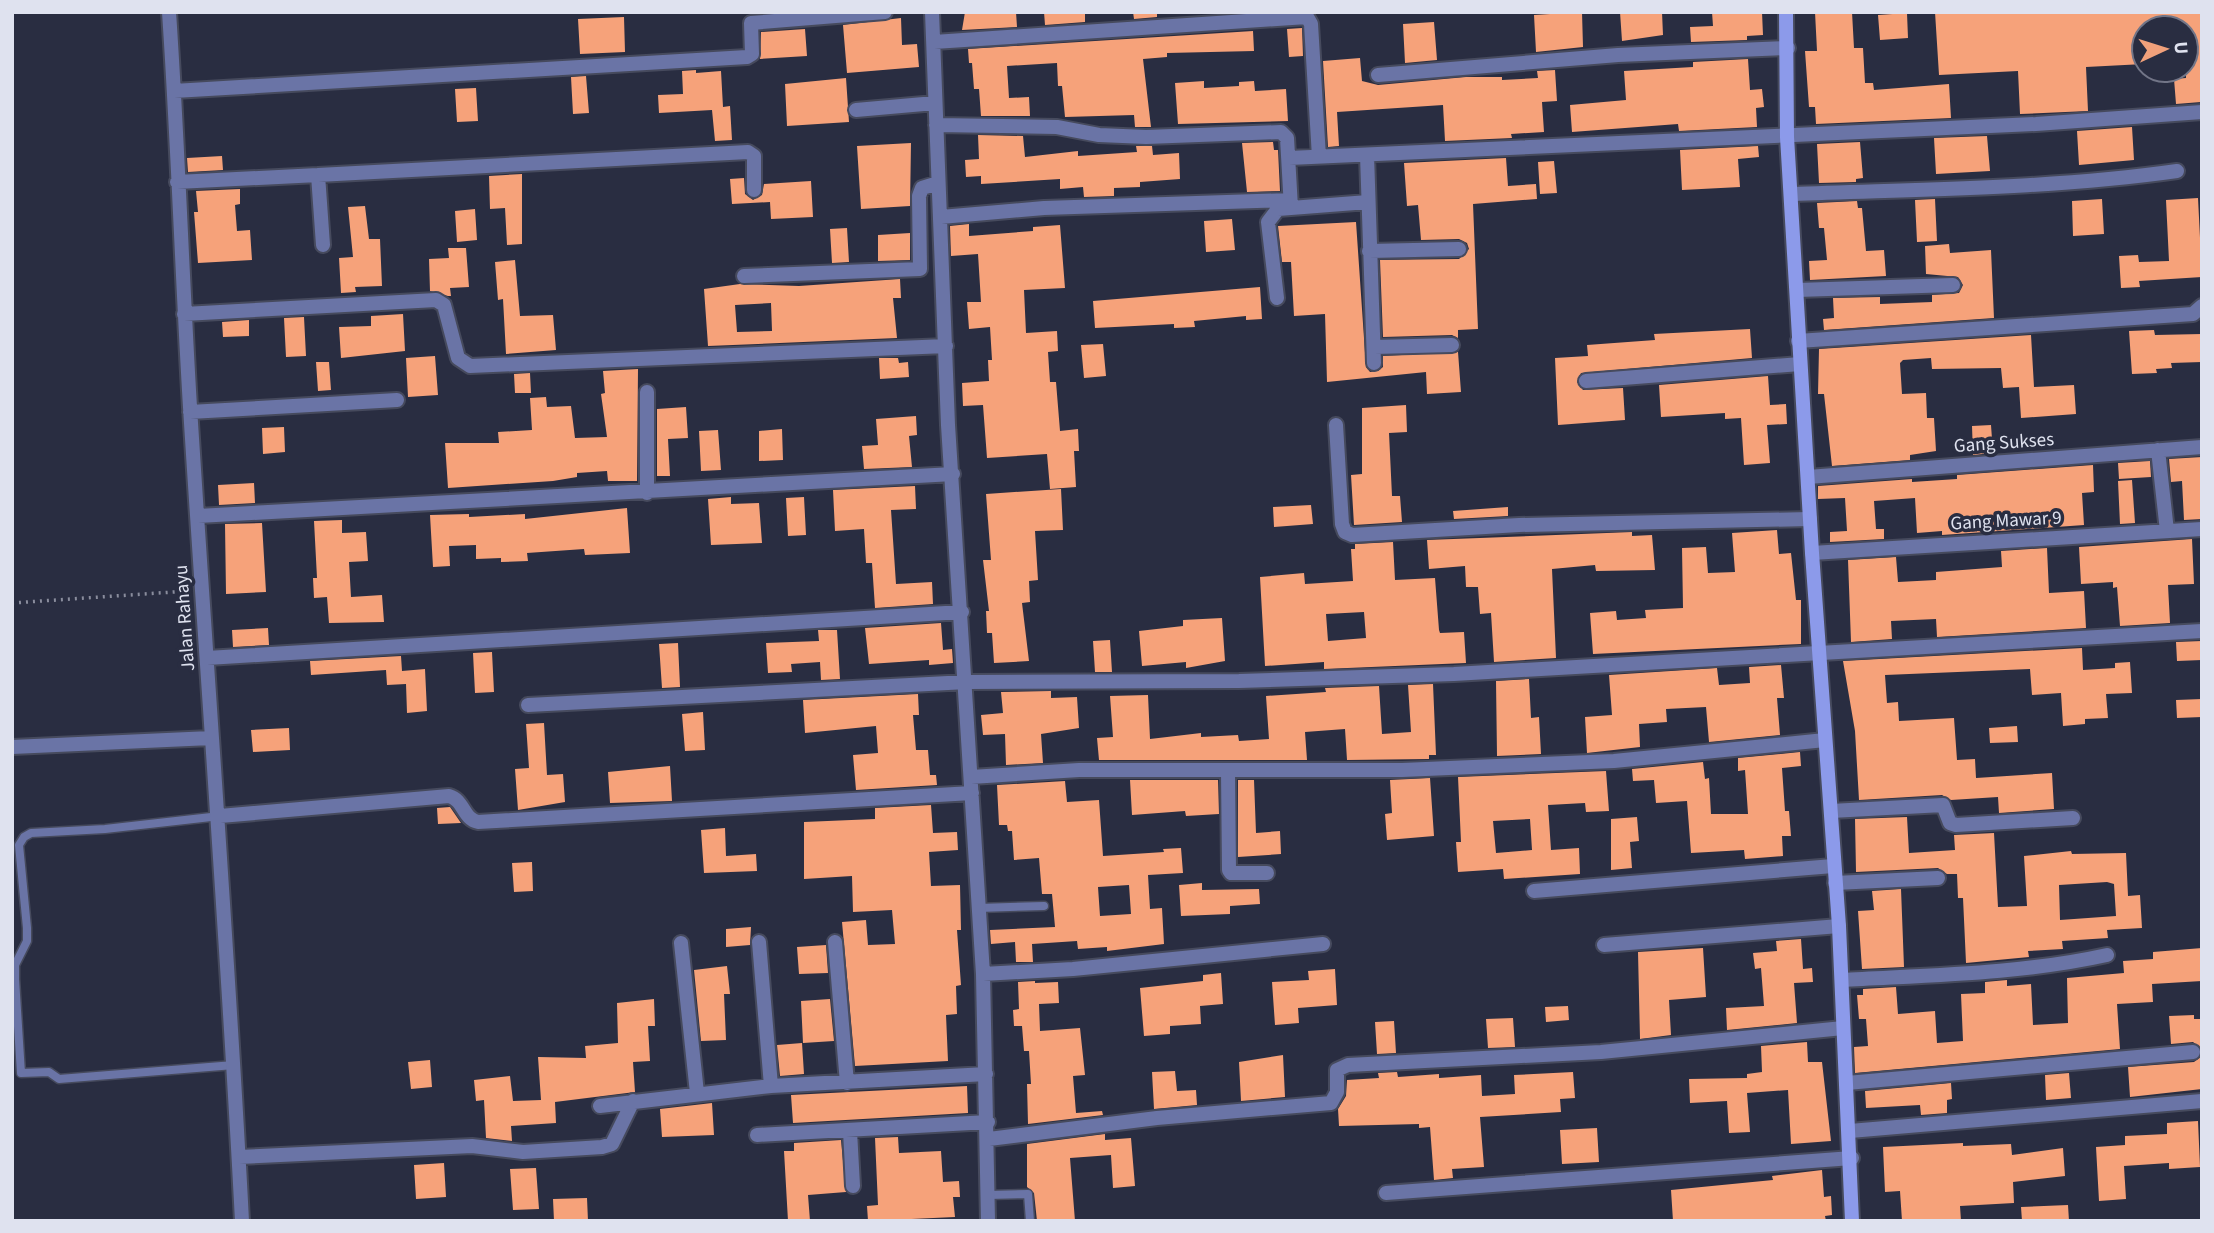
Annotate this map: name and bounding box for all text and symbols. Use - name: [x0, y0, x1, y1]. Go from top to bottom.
- north arrow: [2130, 14, 2200, 84]
- text: U: [2167, 41, 2194, 55]
- street label: Gang Sukses: [1953, 426, 2055, 460]
- street label: Gang Mawar 9: [1950, 505, 2062, 537]
- street label: Jalan Rahayu: [168, 564, 202, 672]

